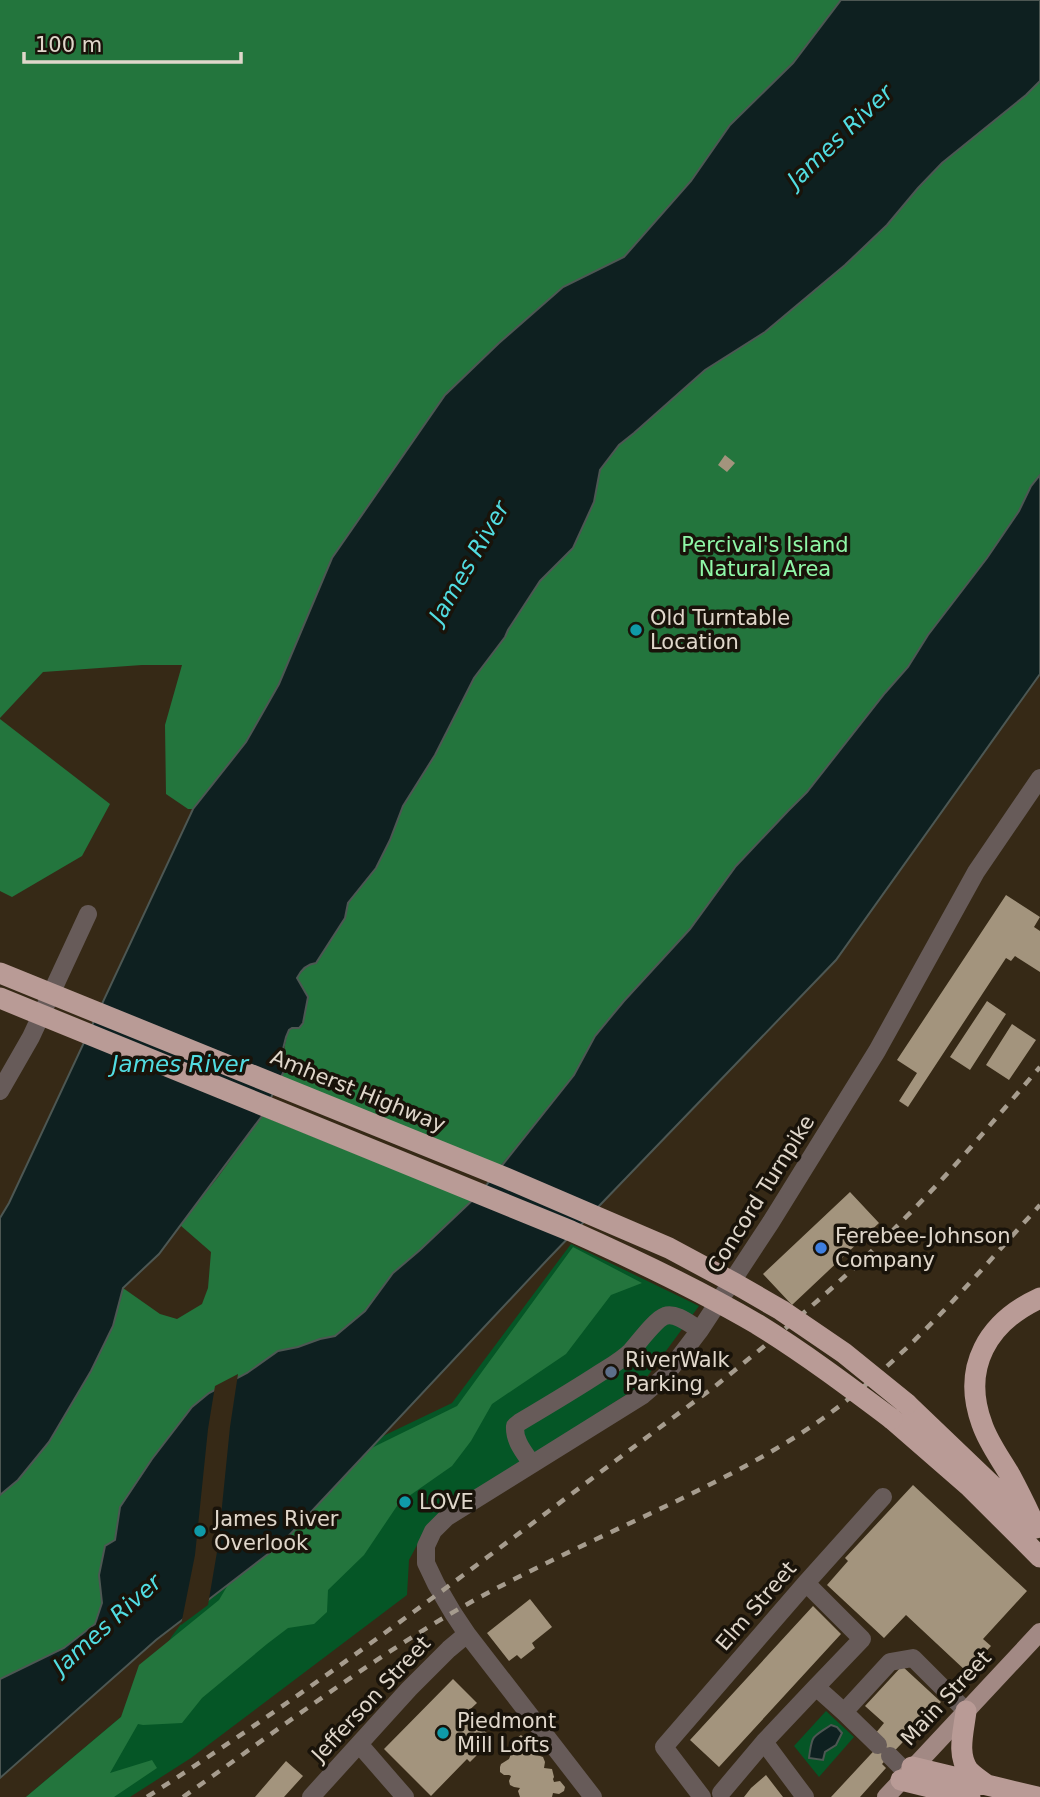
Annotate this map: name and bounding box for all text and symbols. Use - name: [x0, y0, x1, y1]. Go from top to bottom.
- scale bar: [24, 21, 242, 65]
- text: 100 m: [35, 33, 102, 57]
- water label: James River: [779, 78, 899, 195]
- water label: James River: [422, 495, 515, 631]
- park label: Percival's Island Natural Area: [681, 533, 849, 581]
- place label: Old Turntable Location: [650, 606, 790, 654]
- marker: Old Turntable Location: [628, 622, 644, 638]
- street label: Amherst Highway: [267, 1045, 449, 1137]
- water label: James River: [108, 1051, 250, 1077]
- street label: Concord Turnpike: [703, 1111, 819, 1277]
- place label: Ferebee-Johnson Company: [835, 1224, 1011, 1272]
- marker: Ferebee-Johnson Company: [813, 1240, 829, 1256]
- place label: RiverWalk Parking: [625, 1348, 731, 1396]
- marker: RiverWalk Parking: [603, 1364, 619, 1380]
- place label: LOVE: [419, 1490, 474, 1514]
- marker: LOVE: [397, 1494, 413, 1510]
- place label: James River Overlook: [212, 1507, 339, 1555]
- marker: James River Overlook: [192, 1523, 208, 1539]
- street label: Elm Street: [711, 1557, 801, 1655]
- water label: James River: [45, 1568, 167, 1682]
- street label: Jefferson Street: [305, 1631, 435, 1768]
- street label: Main Street: [896, 1646, 996, 1750]
- place label: Piedmont Mill Lofts: [457, 1709, 556, 1757]
- marker: Piedmont Mill Lofts: [435, 1725, 451, 1741]

